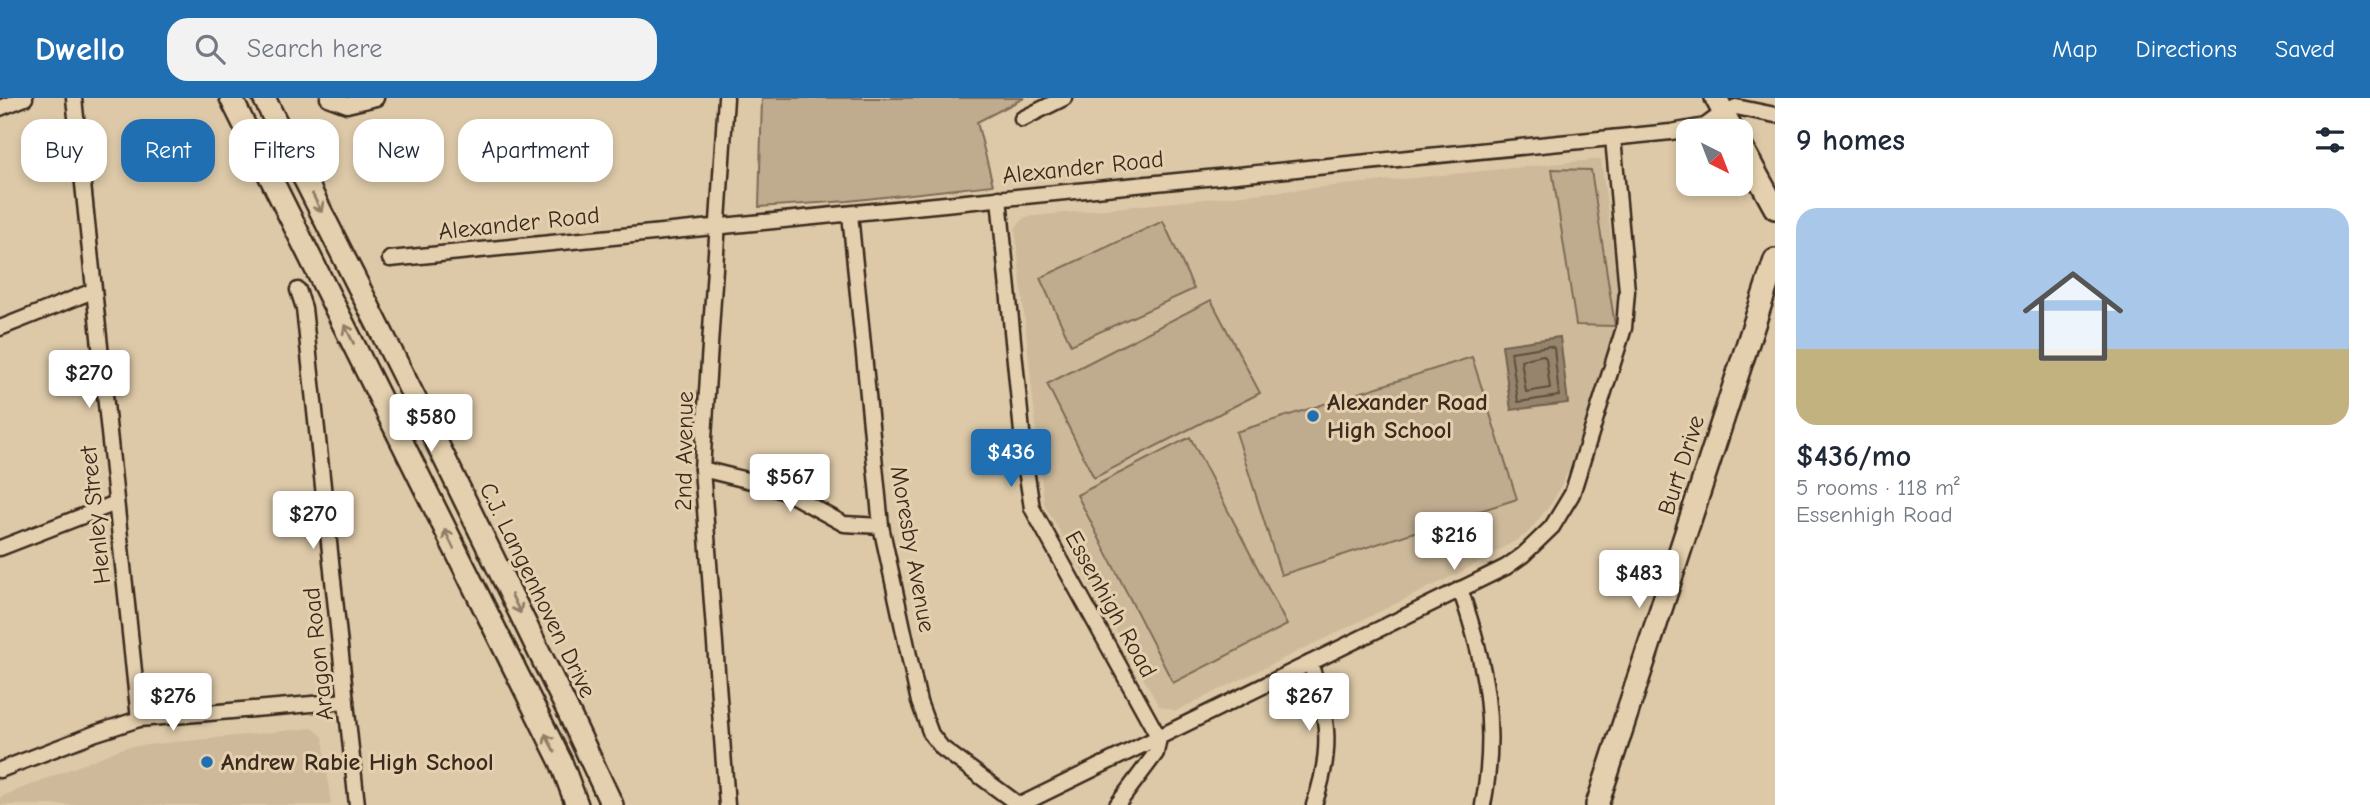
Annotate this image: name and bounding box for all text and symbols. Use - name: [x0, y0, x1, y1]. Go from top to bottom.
- search box: [167, 18, 657, 81]
- text: Dwello: [35, 30, 125, 68]
- icon: search: [191, 30, 229, 68]
- text: Search here: [247, 34, 382, 64]
- text: Map: [2052, 35, 2098, 63]
- text: Directions: [2136, 35, 2237, 63]
- text: Saved: [2275, 35, 2335, 63]
- chip: Buy: [21, 119, 107, 182]
- chip: Rent: [121, 119, 215, 182]
- chip: Filters: [229, 119, 339, 182]
- chip: New: [353, 119, 444, 182]
- chip: Apartment: [458, 119, 613, 182]
- north arrow: [1676, 119, 1754, 196]
- map controls: [1676, 119, 1753, 196]
- icon: filters: [2311, 121, 2349, 159]
- text: 9 homes: [1796, 123, 1905, 158]
- street label: Alexander Road: [1001, 145, 1165, 189]
- one-way arrow: [311, 192, 325, 213]
- street label: Alexander Road: [437, 201, 601, 245]
- icon: home: [2010, 253, 2136, 379]
- one-way arrow: [342, 324, 356, 345]
- pin: $270: [48, 350, 130, 410]
- text: $270: [65, 359, 113, 386]
- place label: Alexander Road High School: [1327, 388, 1488, 444]
- street label: 2nd Avenue: [669, 391, 699, 511]
- pin: $580: [390, 394, 472, 454]
- text: $580: [406, 403, 457, 430]
- marker: Alexander Road High School: [1305, 408, 1321, 424]
- street label: Burt Drive: [1652, 412, 1710, 518]
- pin: $436: [970, 430, 1052, 489]
- text: $436: [987, 438, 1035, 465]
- text: $436/mo: [1796, 439, 1911, 474]
- street label: Henley Street: [74, 443, 116, 585]
- pin: $567: [749, 454, 831, 514]
- text: $567: [766, 463, 814, 490]
- street label: Moresby Avenue: [885, 464, 941, 634]
- text: 5 rooms · 118 m²: [1796, 474, 1960, 501]
- street label: C.J. Langenhoven Drive: [474, 478, 602, 702]
- pin: $270: [272, 491, 354, 551]
- text: $270: [289, 500, 337, 527]
- text: Essenhigh Road: [1796, 501, 1953, 528]
- pin: $216: [1413, 512, 1495, 572]
- text: $216: [1431, 521, 1477, 548]
- street label: Essenhigh Road: [1059, 526, 1163, 682]
- one-way arrow: [442, 529, 455, 550]
- pin: $483: [1598, 550, 1680, 610]
- text: $483: [1615, 559, 1663, 586]
- street label: Aragon Road: [297, 586, 339, 722]
- one-way arrow: [510, 593, 523, 614]
- pin: $276: [132, 674, 214, 733]
- pin: $267: [1268, 674, 1350, 733]
- text: $276: [150, 682, 196, 709]
- text: $267: [1285, 682, 1333, 709]
- one-way arrow: [543, 733, 557, 753]
- place label: Andrew Rabie High School: [221, 748, 494, 776]
- marker: Andrew Rabie High School: [199, 754, 215, 770]

